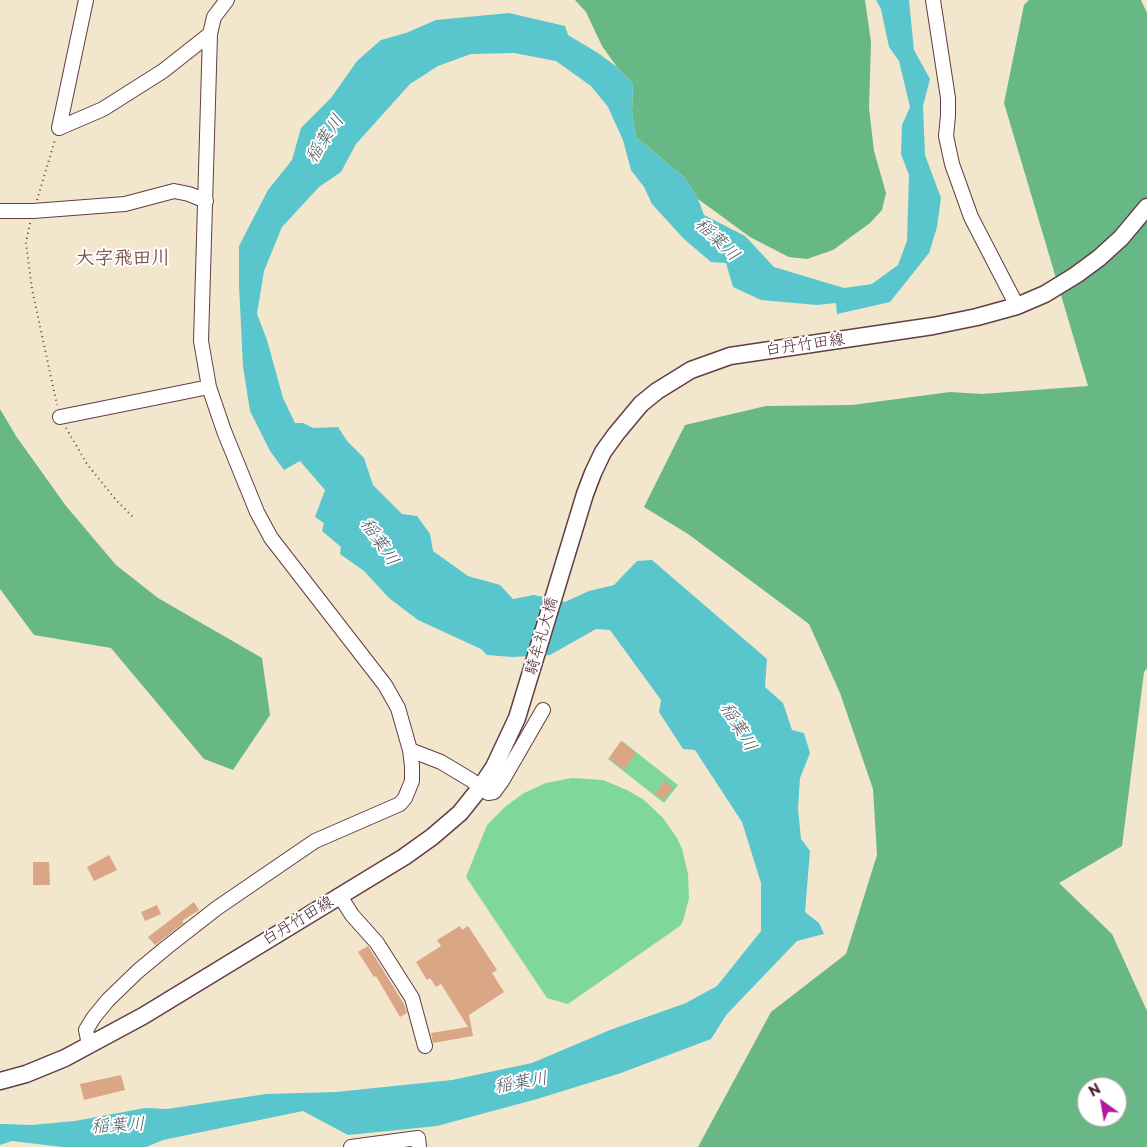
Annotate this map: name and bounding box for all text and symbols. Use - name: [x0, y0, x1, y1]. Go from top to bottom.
- water label: 稲葉川: [301, 111, 349, 167]
- water label: 稲葉川: [690, 213, 744, 267]
- district label: 大字飛田川: [76, 248, 170, 270]
- street label: 白丹竹田線: [764, 330, 846, 360]
- water label: 稲葉川: [355, 514, 403, 570]
- street label: 騎牟礼大橋: [522, 595, 562, 677]
- water label: 稲葉川: [715, 698, 761, 756]
- street label: 白丹竹田線: [259, 892, 337, 950]
- water label: 稲葉川: [493, 1068, 549, 1098]
- north arrow: [1077, 1077, 1127, 1127]
- text: N: [1084, 1078, 1105, 1102]
- water label: 稲葉川: [90, 1114, 146, 1138]

